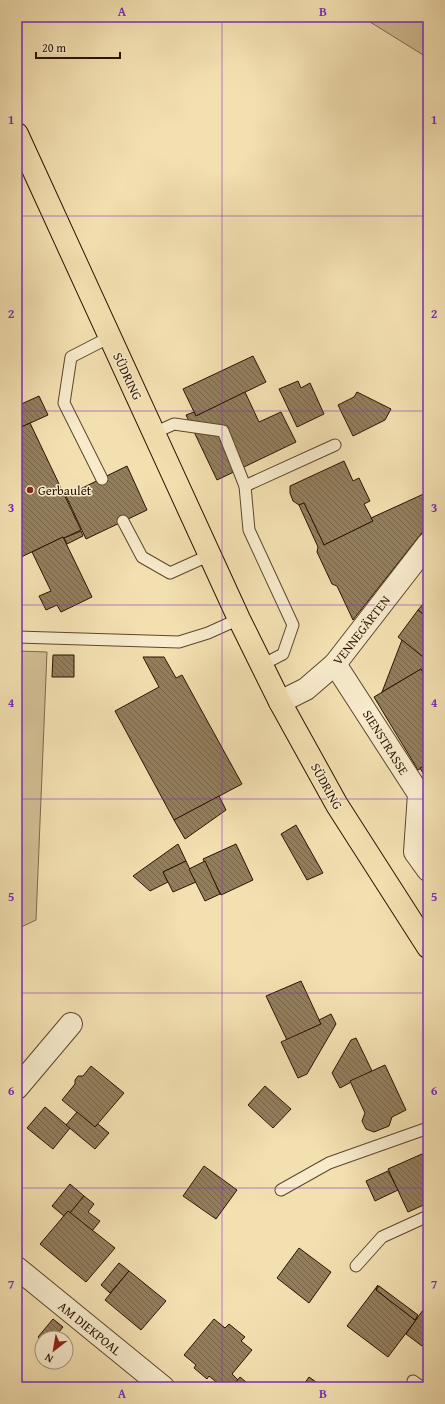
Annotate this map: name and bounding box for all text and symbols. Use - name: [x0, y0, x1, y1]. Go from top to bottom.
- text: A: [118, 2, 127, 21]
- text: B: [319, 2, 327, 21]
- scale bar: [36, 34, 120, 60]
- text: 20 m: [42, 39, 66, 56]
- text: 1: [8, 110, 14, 129]
- text: 1: [431, 110, 437, 129]
- text: 2: [8, 304, 15, 323]
- text: 2: [431, 304, 438, 323]
- street label: SÜDRING: [108, 349, 147, 403]
- place label: Gerbaulet: [38, 481, 92, 500]
- marker: Gerbaulet: [25, 485, 35, 495]
- text: 3: [8, 498, 14, 517]
- text: 3: [431, 498, 437, 517]
- street label: VENNEGÄRTEN: [328, 591, 395, 669]
- text: 4: [8, 693, 15, 712]
- text: 4: [431, 693, 438, 712]
- street label: SIENSTRASSE: [358, 706, 413, 779]
- street label: SÜDRING: [306, 760, 347, 813]
- text: 5: [8, 887, 15, 906]
- text: 5: [431, 887, 438, 906]
- text: 6: [8, 1081, 15, 1100]
- text: 6: [431, 1081, 438, 1100]
- text: 7: [8, 1275, 15, 1294]
- text: 7: [431, 1275, 438, 1294]
- street label: AM DIEKPOAL: [54, 1297, 126, 1360]
- north arrow: [34, 1330, 74, 1370]
- text: N: [41, 1349, 56, 1367]
- text: A: [118, 1384, 127, 1403]
- text: B: [319, 1384, 327, 1403]

